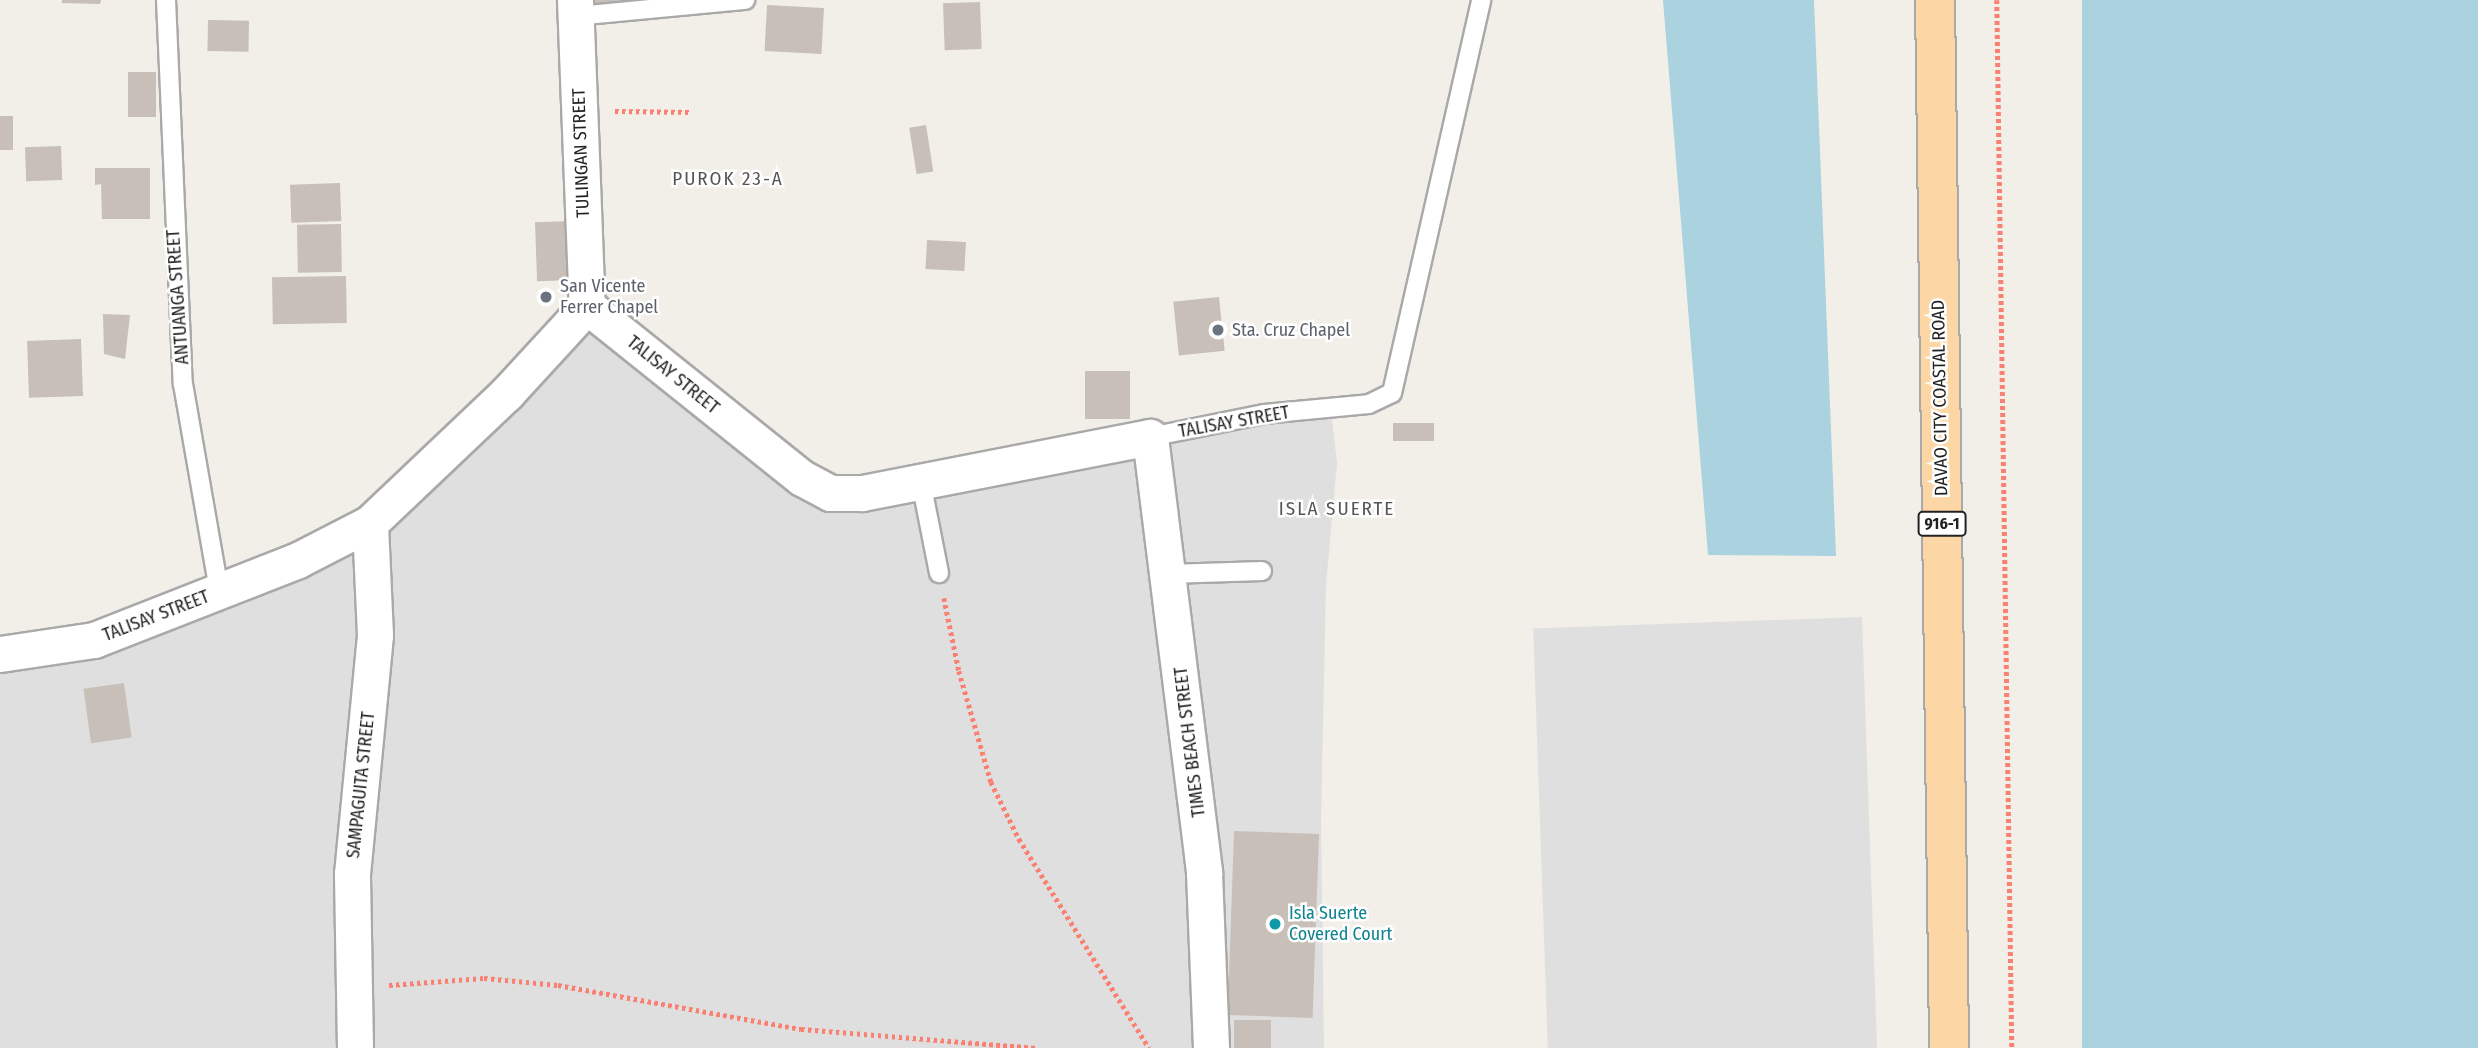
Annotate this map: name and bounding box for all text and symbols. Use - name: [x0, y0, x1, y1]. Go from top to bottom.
- street label: TULINGAN STREET: [568, 88, 594, 218]
- district label: PUROK 23-A: [674, 168, 782, 190]
- street label: ANTUANGA STREET: [163, 229, 193, 365]
- place label: San Vicente Ferrer Chapel: [560, 276, 658, 318]
- marker: San Vicente Ferrer Chapel: [538, 289, 554, 305]
- street label: DAVAO CITY COASTAL ROAD: [1927, 300, 1953, 496]
- place label: Sta. Cruz Chapel: [1232, 319, 1350, 341]
- marker: Sta. Cruz Chapel: [1210, 322, 1226, 338]
- street label: TALISAY STREET: [623, 331, 723, 419]
- street label: TALISAY STREET: [1177, 402, 1291, 442]
- district label: ISLA SUERTE: [1280, 498, 1394, 520]
- road number: 916-1: [1918, 512, 1966, 537]
- street label: TALISAY STREET: [100, 586, 212, 646]
- street label: TIMES BEACH STREET: [1170, 666, 1210, 818]
- street label: SAMPAGUITA STREET: [343, 711, 379, 859]
- place label: Isla Suerte Covered Court: [1289, 903, 1392, 946]
- marker: Isla Suerte Covered Court: [1267, 916, 1283, 932]

